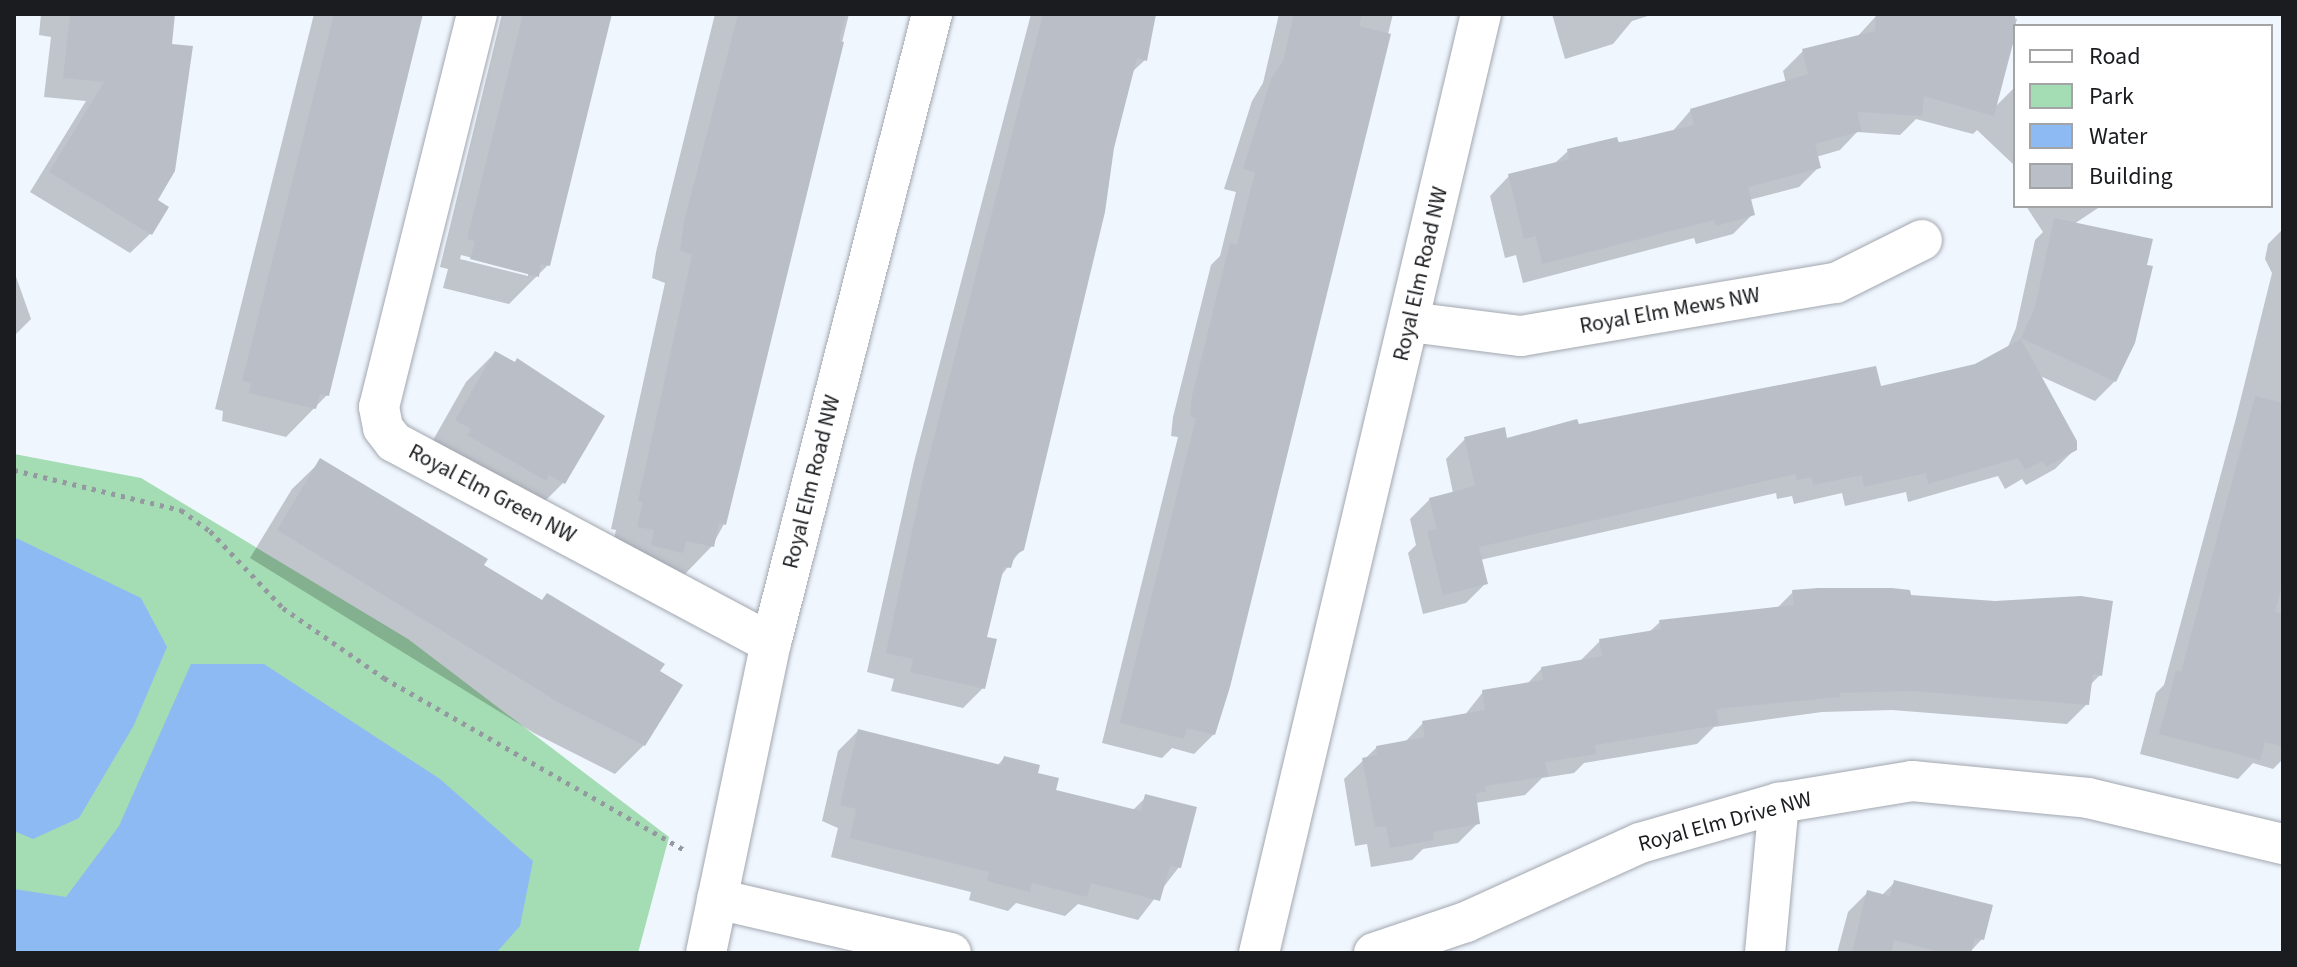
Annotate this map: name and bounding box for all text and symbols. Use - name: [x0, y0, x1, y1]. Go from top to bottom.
- legend: [2013, 24, 2273, 208]
- text: Road: [2089, 39, 2141, 74]
- text: Park: [2089, 79, 2134, 114]
- text: Water: [2089, 119, 2147, 154]
- text: Building: [2089, 159, 2173, 194]
- street label: Royal Elm Road NW: [1388, 184, 1454, 364]
- street label: Royal Elm Mews NW: [1578, 282, 1762, 340]
- street label: Royal Elm Road NW: [778, 392, 846, 572]
- street label: Royal Elm Green NW: [404, 439, 580, 549]
- street label: Royal Elm Drive NW: [1635, 786, 1815, 858]

